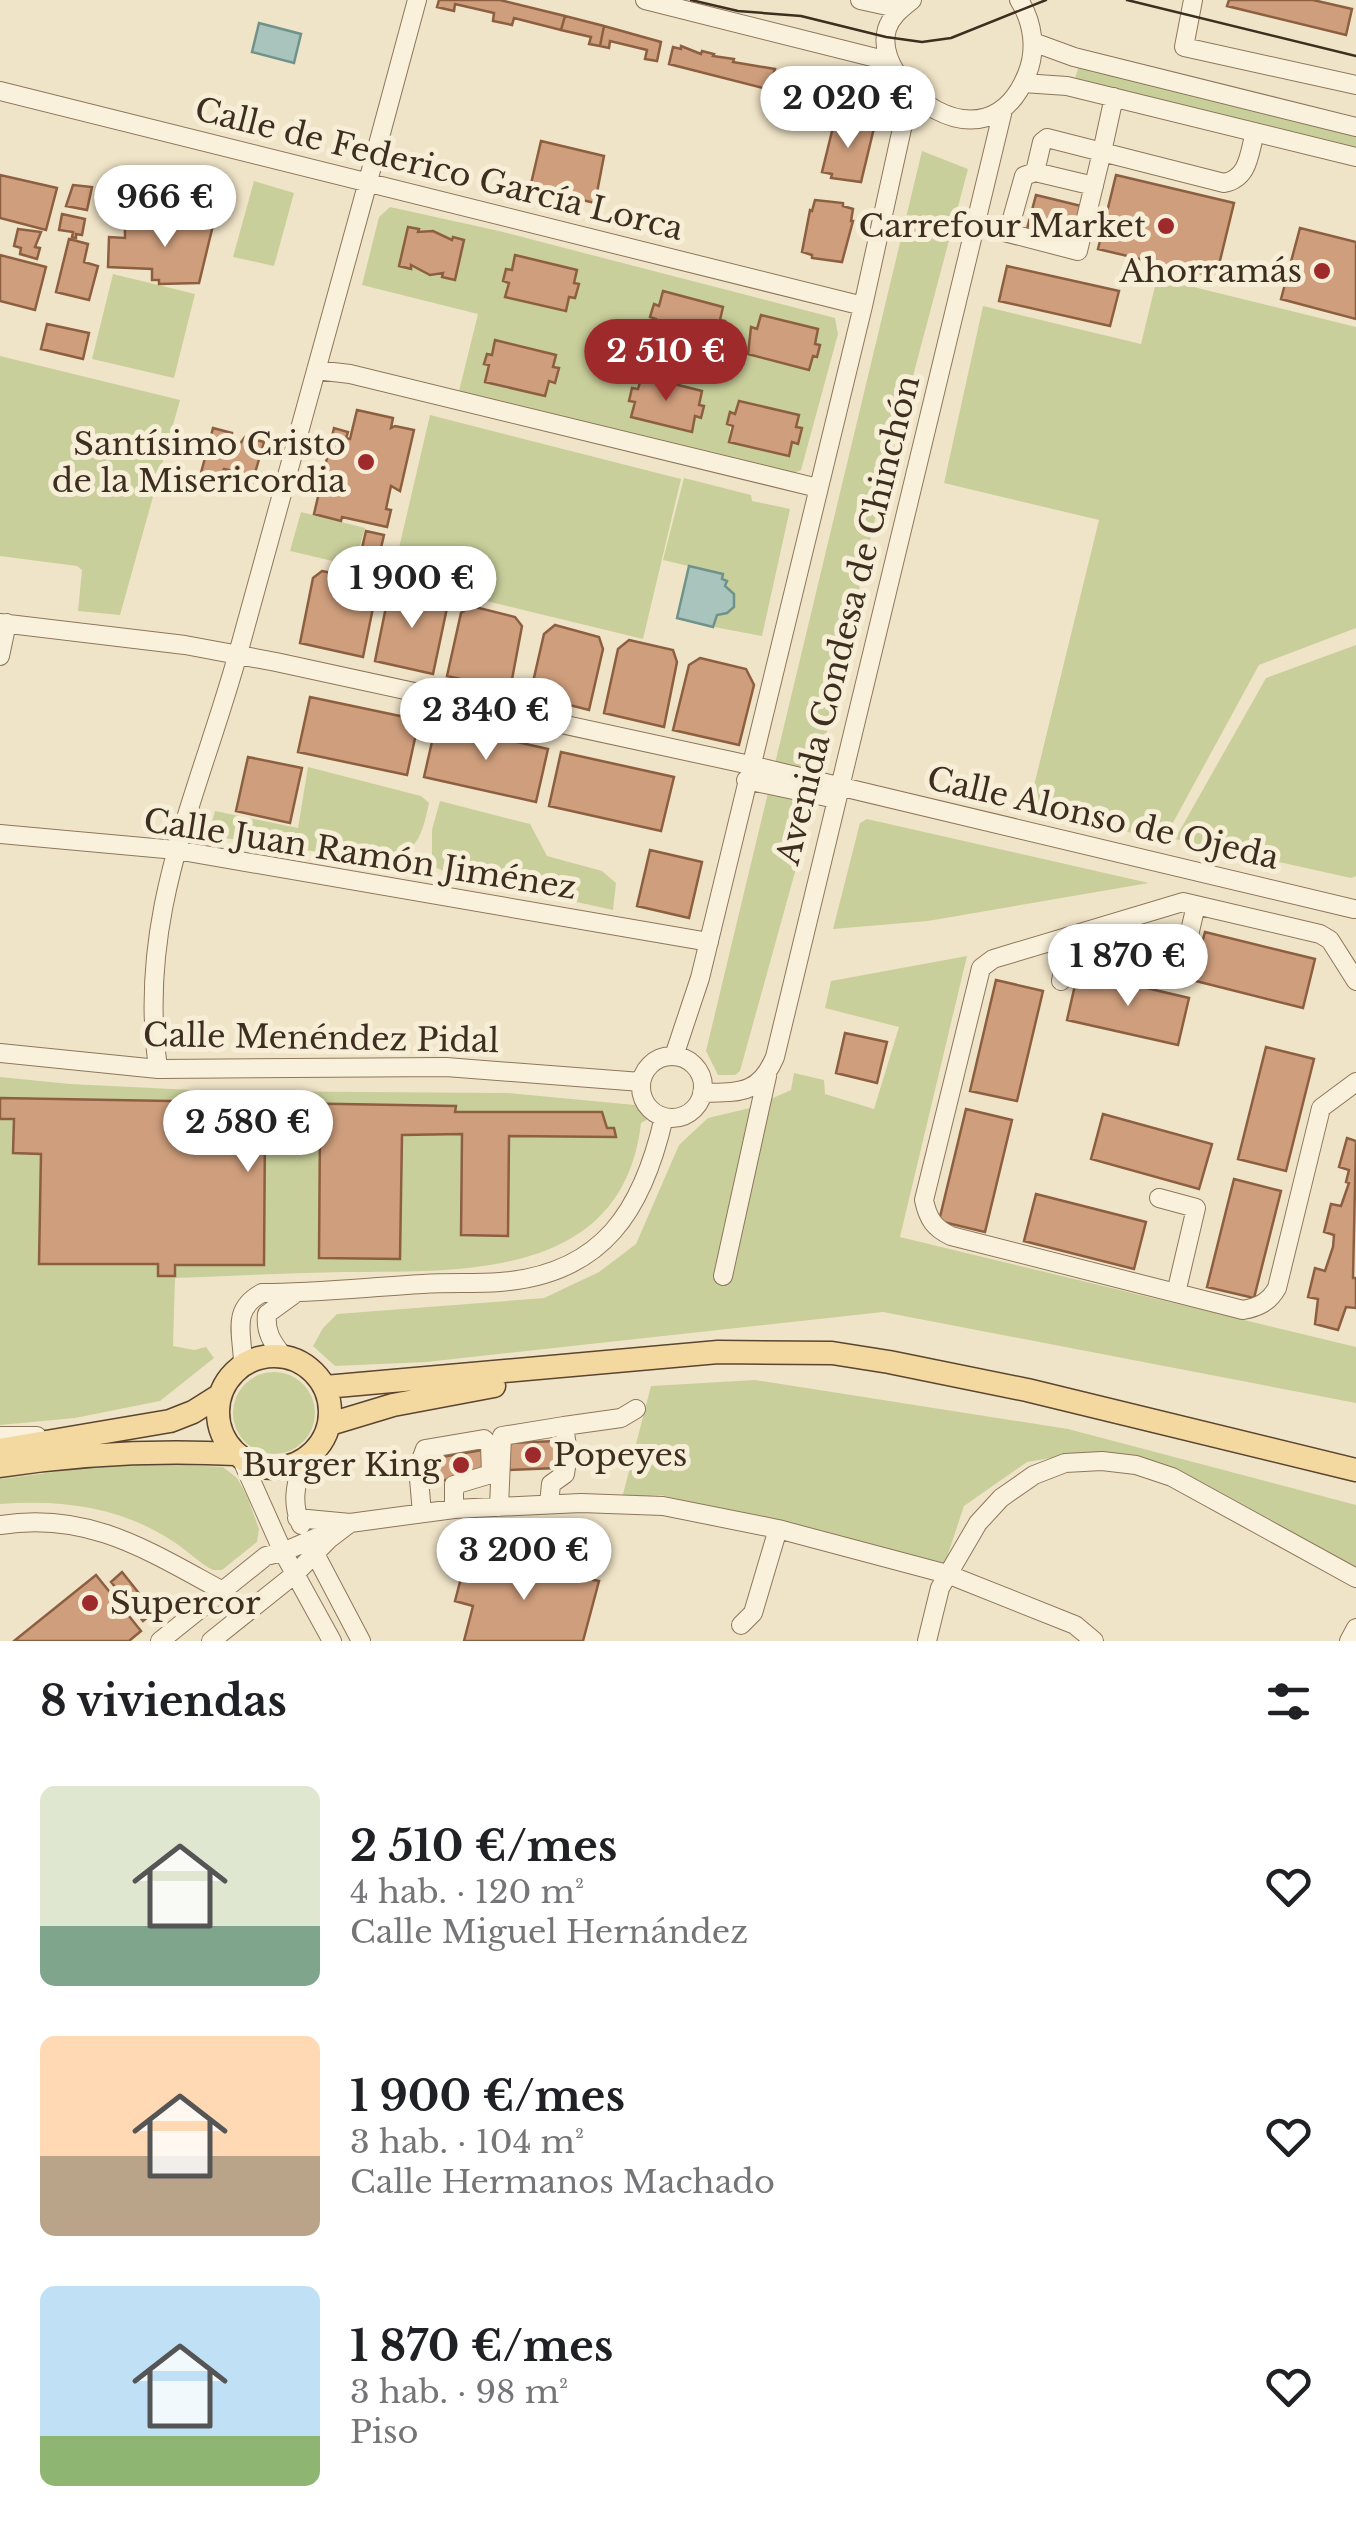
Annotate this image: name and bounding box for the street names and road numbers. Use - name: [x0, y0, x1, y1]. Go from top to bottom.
- street label: Calle de Federico García Lorca: [191, 89, 688, 249]
- street label: Avenida Condesa de Chinchón: [768, 371, 928, 870]
- street label: Calle Alonso de Ojeda: [923, 758, 1283, 878]
- street label: Calle Juan Ramón Jiménez: [141, 800, 579, 908]
- street label: Calle Menéndez Pidal: [143, 1015, 499, 1061]

